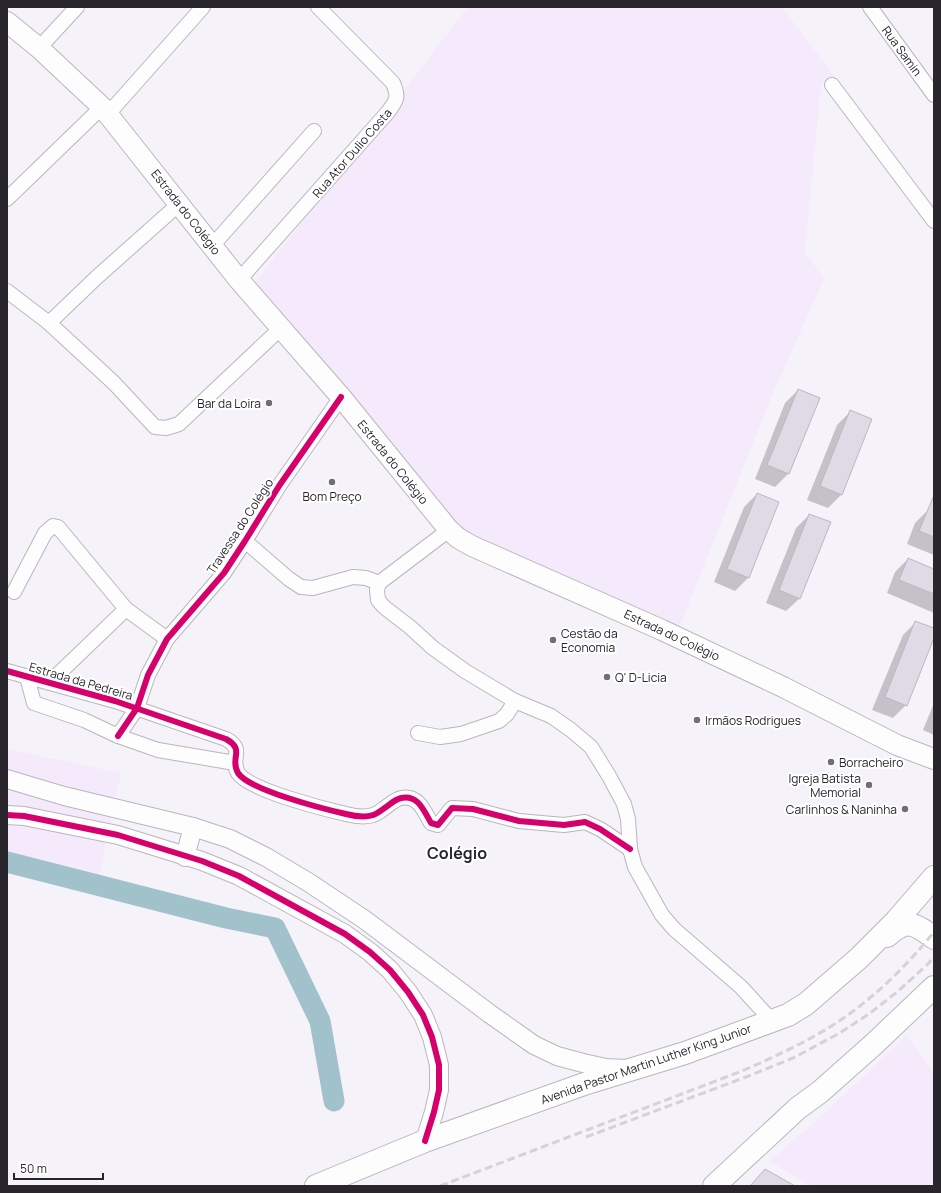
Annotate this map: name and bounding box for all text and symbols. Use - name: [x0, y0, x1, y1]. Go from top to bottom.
- street label: Rua Samin: [878, 23, 926, 79]
- street label: Rua Ator Dulio Costa: [308, 105, 396, 201]
- street label: Estrada do Colégio: [147, 166, 225, 258]
- place label: Bar da Loira: [197, 395, 261, 412]
- marker: Bar da Loira: [264, 398, 274, 408]
- street label: Estrada do Colégio: [354, 416, 432, 508]
- street label: Travessa do Colégio: [203, 475, 277, 577]
- marker: Bom Preço: [327, 477, 337, 487]
- place label: Bom Preço: [302, 488, 362, 505]
- street label: Estrada do Colégio: [621, 605, 723, 665]
- place label: Cestão da Economia: [561, 625, 618, 656]
- marker: Cestão da Economia: [548, 635, 558, 645]
- street label: Estrada da Pedreira: [27, 658, 135, 704]
- place label: Q' D-Licia: [615, 669, 667, 686]
- marker: Q' D-Licia: [602, 672, 612, 682]
- place label: Irmãos Rodrigues: [705, 712, 801, 729]
- marker: Irmãos Rodrigues: [692, 715, 702, 725]
- place label: Borracheiro: [839, 754, 903, 771]
- marker: Borracheiro: [826, 757, 836, 767]
- place label: Igreja Batista Memorial: [788, 770, 861, 801]
- marker: Igreja Batista Memorial: [864, 780, 874, 790]
- place label: Carlinhos & Naninha: [786, 801, 897, 818]
- marker: Carlinhos & Naninha: [900, 804, 910, 814]
- district label: Colégio: [427, 842, 487, 864]
- street label: Avenida Pastor Martin Luther King Junior: [538, 1020, 754, 1108]
- scale bar: [14, 1155, 103, 1181]
- text: 50 m: [20, 1160, 47, 1177]

